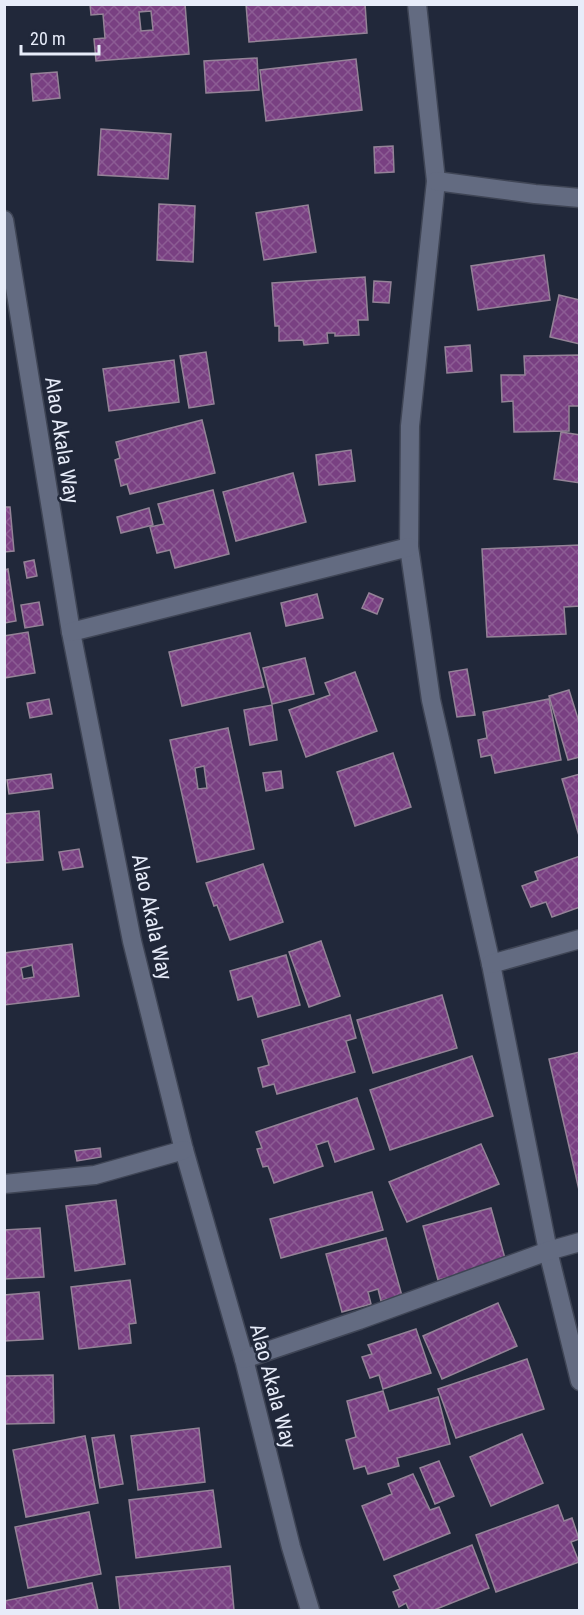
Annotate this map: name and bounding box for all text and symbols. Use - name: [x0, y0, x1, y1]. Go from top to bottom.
- scale bar: [21, 18, 99, 56]
- text: 20 m: [30, 28, 65, 49]
- street label: Alao Akala Way: [40, 375, 84, 505]
- street label: Alao Akala Way: [127, 852, 177, 982]
- street label: Alao Akala Way: [245, 1321, 301, 1451]

